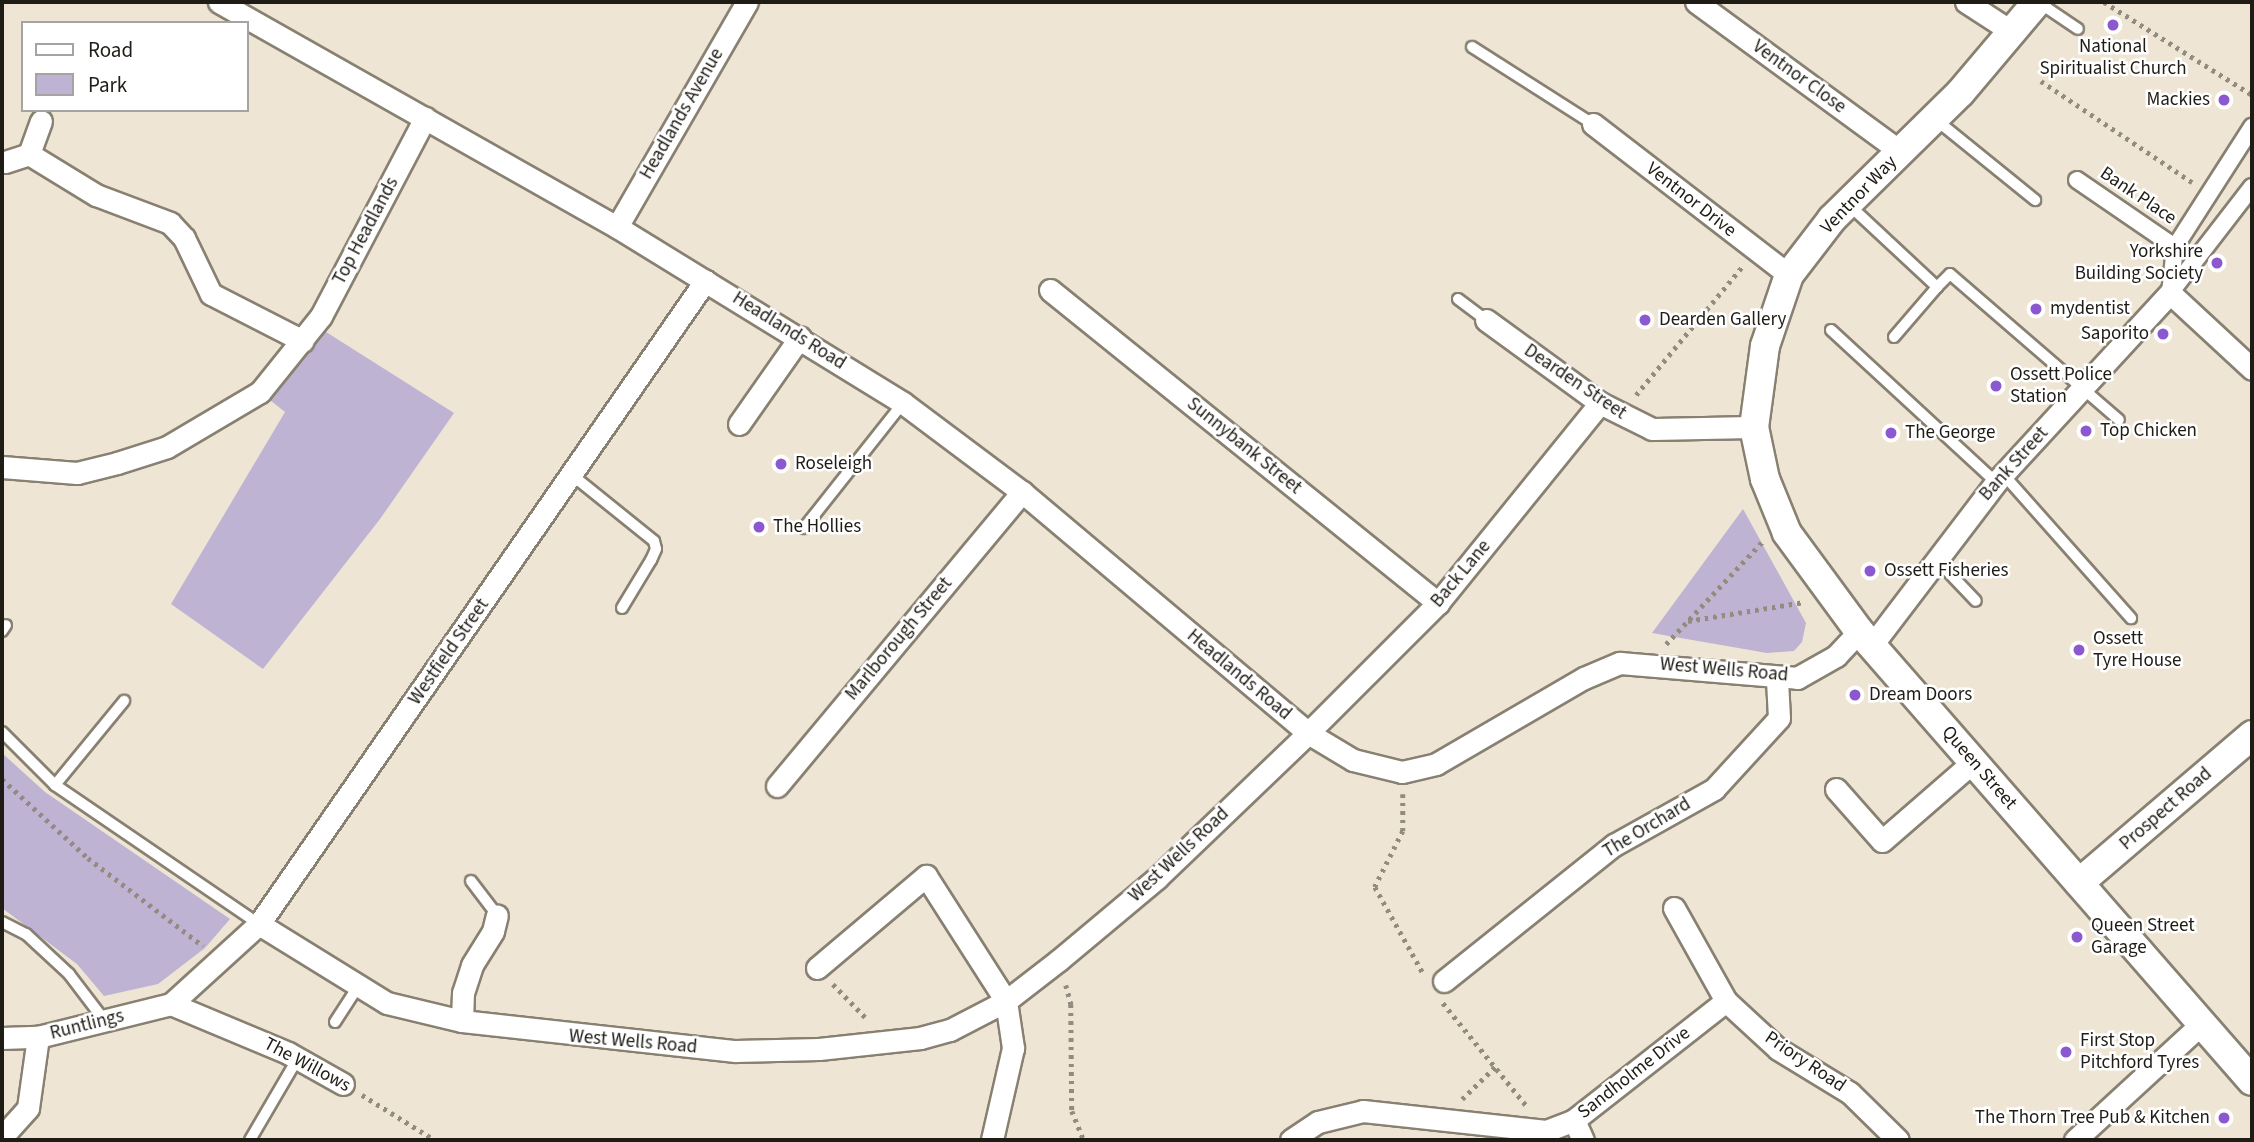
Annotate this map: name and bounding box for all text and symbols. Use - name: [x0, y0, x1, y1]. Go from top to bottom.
- marker: National Spiritualist Church: [2105, 17, 2121, 33]
- legend: [21, 21, 248, 112]
- text: Road: [88, 35, 133, 65]
- street label: Ventnor Close: [1748, 35, 1850, 119]
- place label: National Spiritualist Church: [2039, 36, 2187, 80]
- street label: Headlands Avenue: [635, 44, 729, 184]
- text: Park: [88, 70, 127, 100]
- place label: Mackies: [2146, 89, 2210, 111]
- marker: Mackies: [2216, 92, 2232, 108]
- street label: Ventnor Way: [1816, 151, 1902, 239]
- street label: Ventnor Drive: [1641, 158, 1741, 242]
- street label: Bank Place: [2095, 162, 2181, 230]
- street label: Top Headlands: [328, 173, 404, 289]
- place label: Yorkshire Building Society: [2075, 241, 2203, 285]
- marker: Yorkshire Building Society: [2209, 255, 2225, 271]
- street label: Headlands Road: [728, 287, 850, 375]
- place label: mydentist: [2050, 298, 2130, 320]
- marker: mydentist: [2028, 301, 2044, 317]
- place label: Dearden Gallery: [1659, 309, 1786, 331]
- marker: Dearden Gallery: [1637, 312, 1653, 328]
- place label: Saporito: [2081, 323, 2149, 345]
- marker: Saporito: [2155, 326, 2171, 342]
- street label: Dearden Street: [1519, 339, 1631, 425]
- place label: Ossett Police Station: [2010, 364, 2112, 408]
- marker: Ossett Police Station: [1988, 378, 2004, 394]
- street label: Sunnybank Street: [1182, 393, 1306, 499]
- place label: Top Chicken: [2100, 420, 2197, 442]
- place label: The George: [1905, 422, 1995, 444]
- street label: Bank Street: [1975, 422, 2053, 506]
- marker: Top Chicken: [2078, 423, 2094, 439]
- marker: The George: [1883, 425, 1899, 441]
- place label: Roseleigh: [795, 453, 872, 475]
- marker: Roseleigh: [773, 456, 789, 472]
- place label: The Hollies: [773, 516, 861, 538]
- marker: The Hollies: [751, 519, 767, 535]
- street label: Back Lane: [1426, 536, 1496, 612]
- place label: Ossett Fisheries: [1884, 560, 2008, 582]
- marker: Ossett Fisheries: [1862, 563, 1878, 579]
- street label: Marlborough Street: [841, 573, 957, 705]
- street label: Westfield Street: [404, 594, 494, 710]
- street label: Headlands Road: [1182, 625, 1296, 725]
- place label: Ossett Tyre House: [2093, 628, 2181, 672]
- marker: Ossett Tyre House: [2071, 642, 2087, 658]
- street label: West Wells Road: [1659, 653, 1789, 687]
- place label: Dream Doors: [1869, 684, 1972, 706]
- marker: Dream Doors: [1847, 687, 1863, 703]
- street label: Queen Street: [1936, 721, 2022, 815]
- street label: Prospect Road: [2115, 763, 2217, 855]
- street label: The Orchard: [1599, 793, 1695, 863]
- street label: West Wells Road: [1124, 803, 1234, 907]
- place label: Queen Street Garage: [2091, 915, 2195, 959]
- marker: Queen Street Garage: [2069, 929, 2085, 945]
- street label: Runtlings: [48, 1005, 126, 1045]
- street label: Sandholme Drive: [1573, 1022, 1695, 1124]
- street label: West Wells Road: [568, 1025, 698, 1059]
- street label: Priory Road: [1760, 1027, 1850, 1097]
- place label: First Stop Pitchford Tyres: [2080, 1030, 2199, 1074]
- street label: The Willows: [260, 1033, 354, 1097]
- marker: First Stop Pitchford Tyres: [2058, 1044, 2074, 1060]
- place label: The Thorn Tree Pub & Kitchen: [1975, 1107, 2210, 1129]
- marker: The Thorn Tree Pub & Kitchen: [2216, 1110, 2232, 1126]

